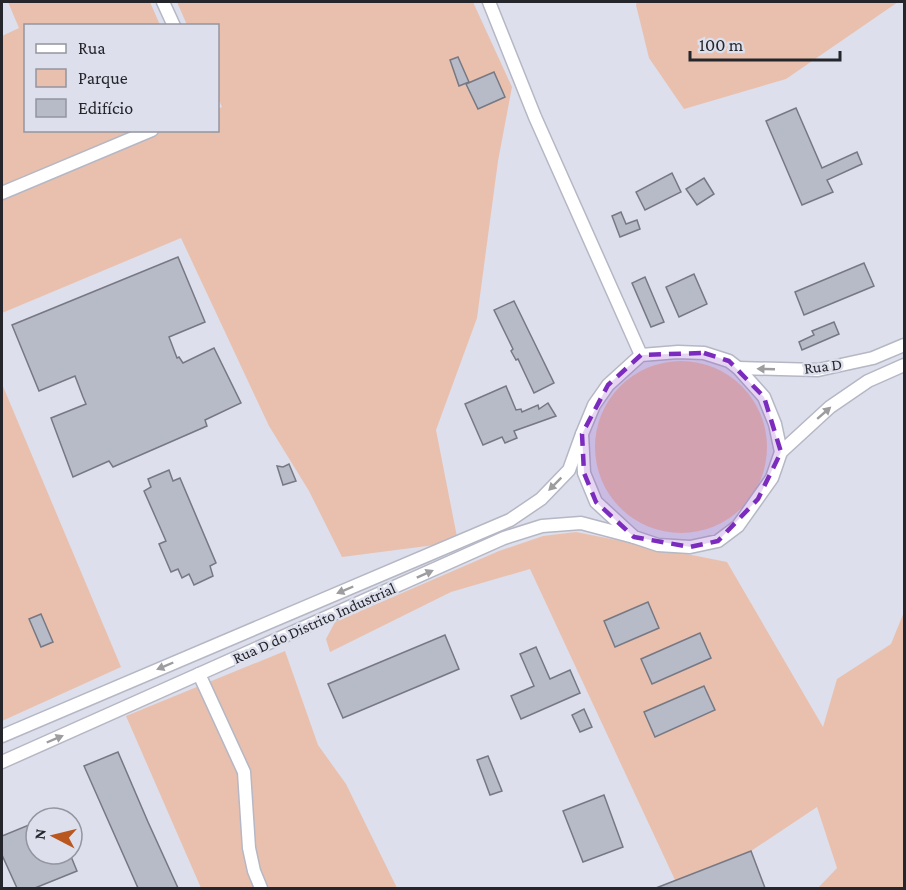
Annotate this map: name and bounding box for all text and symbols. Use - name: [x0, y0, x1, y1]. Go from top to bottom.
- legend: [24, 24, 219, 132]
- scale bar: [690, 24, 840, 62]
- text: 100 m: [699, 35, 744, 55]
- text: Rua: [78, 38, 106, 58]
- text: Parque: [78, 68, 128, 88]
- text: Edifício: [78, 98, 133, 118]
- street label: Rua D: [803, 355, 843, 377]
- one-way arrow: [757, 364, 776, 373]
- one-way arrow: [816, 406, 832, 419]
- one-way arrow: [548, 477, 562, 492]
- one-way arrow: [416, 568, 434, 578]
- street label: Rua D do Distrito Industrial: [230, 579, 398, 667]
- one-way arrow: [336, 586, 354, 595]
- one-way arrow: [156, 661, 174, 671]
- one-way arrow: [47, 734, 64, 743]
- north arrow: [24, 806, 84, 866]
- text: N: [31, 828, 49, 841]

